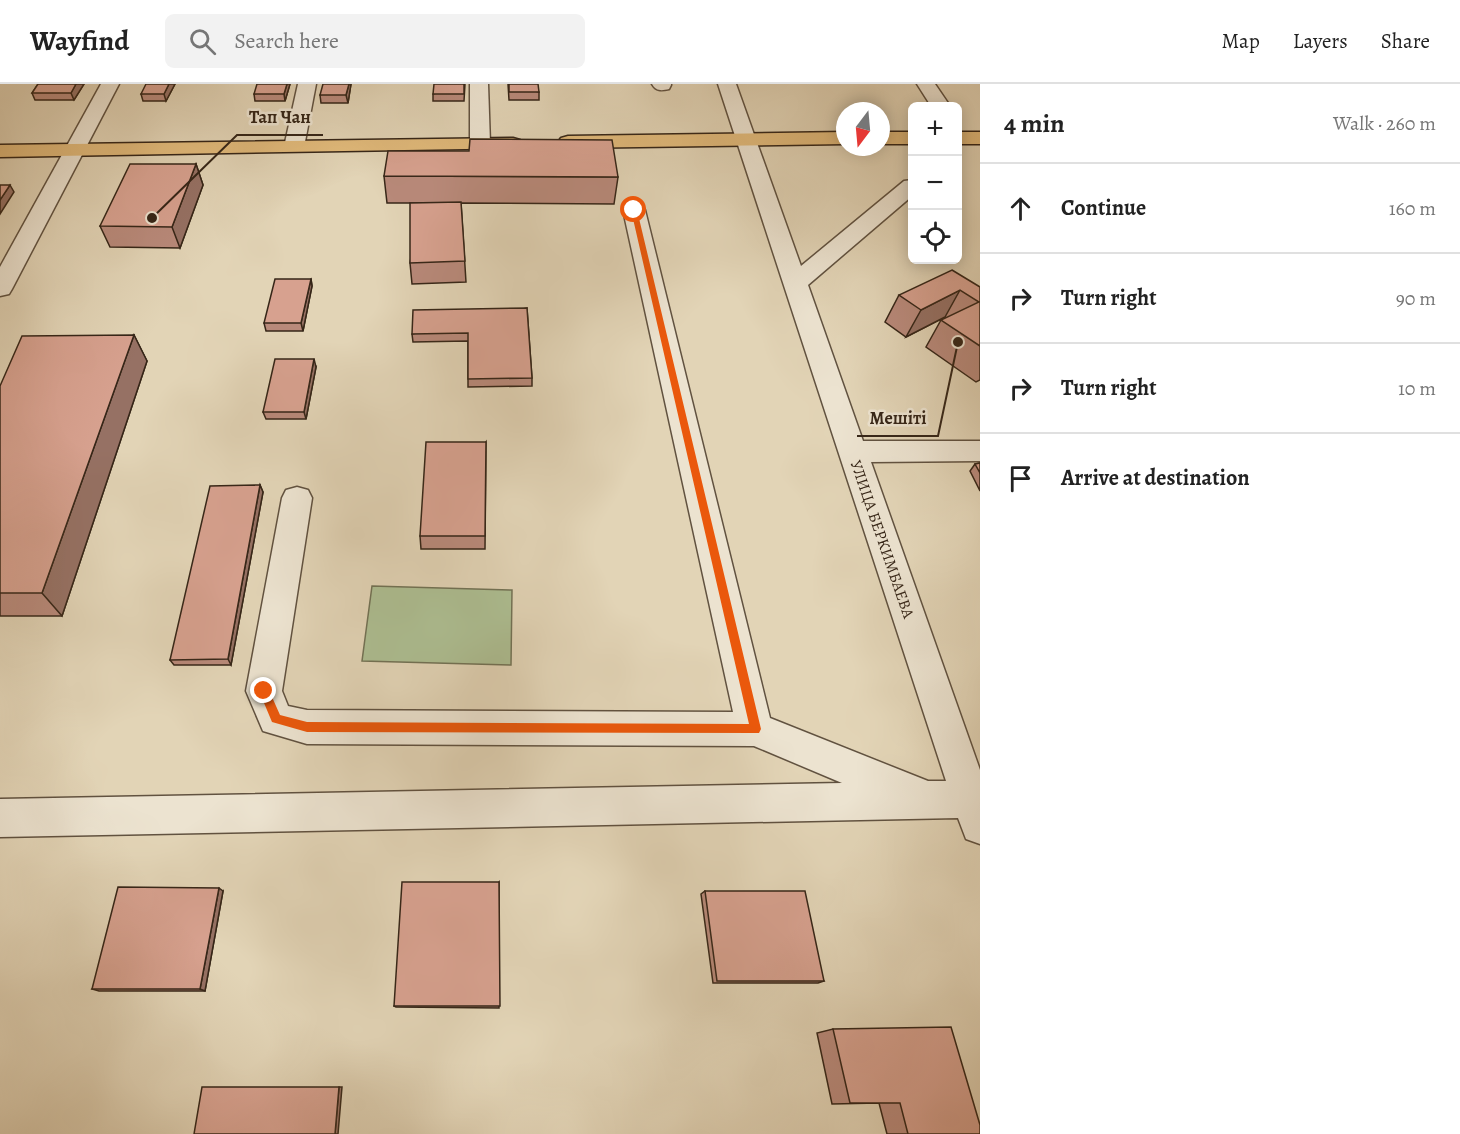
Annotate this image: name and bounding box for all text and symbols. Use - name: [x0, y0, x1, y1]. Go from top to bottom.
- search box: [165, 14, 585, 68]
- text: Wayfind: [30, 22, 129, 60]
- icon: search: [186, 25, 219, 58]
- text: Search here: [234, 26, 339, 56]
- text: Map: [1221, 27, 1260, 55]
- text: Layers: [1293, 27, 1348, 55]
- text: Share: [1381, 27, 1430, 55]
- callout: Тап Чан: [237, 99, 323, 135]
- north arrow: [836, 102, 890, 156]
- map controls: [908, 102, 962, 264]
- button: +: [908, 102, 962, 156]
- text: Тап Чан: [249, 105, 311, 129]
- text: 4 min: [1004, 106, 1065, 141]
- text: Walk · 260 m: [1333, 110, 1436, 137]
- button: −: [908, 156, 962, 210]
- icon: ahead: [1004, 192, 1037, 225]
- text: Continue: [1061, 193, 1146, 223]
- text: 160 m: [1389, 195, 1436, 222]
- route start: [620, 196, 646, 222]
- button: locate: [908, 210, 962, 264]
- icon: right: [1004, 282, 1037, 315]
- text: Turn right: [1061, 283, 1157, 313]
- text: 90 m: [1396, 285, 1436, 312]
- icon: right: [1004, 372, 1037, 405]
- text: Turn right: [1061, 373, 1157, 403]
- text: 10 m: [1398, 375, 1436, 402]
- callout: Мешіті: [857, 400, 938, 436]
- text: Мешіті: [870, 406, 926, 430]
- street label: УЛИЦА БЕРКИМБАЕВА: [845, 457, 920, 622]
- icon: arrive: [1004, 462, 1037, 495]
- text: Arrive at destination: [1061, 463, 1250, 493]
- route end: [250, 677, 276, 703]

